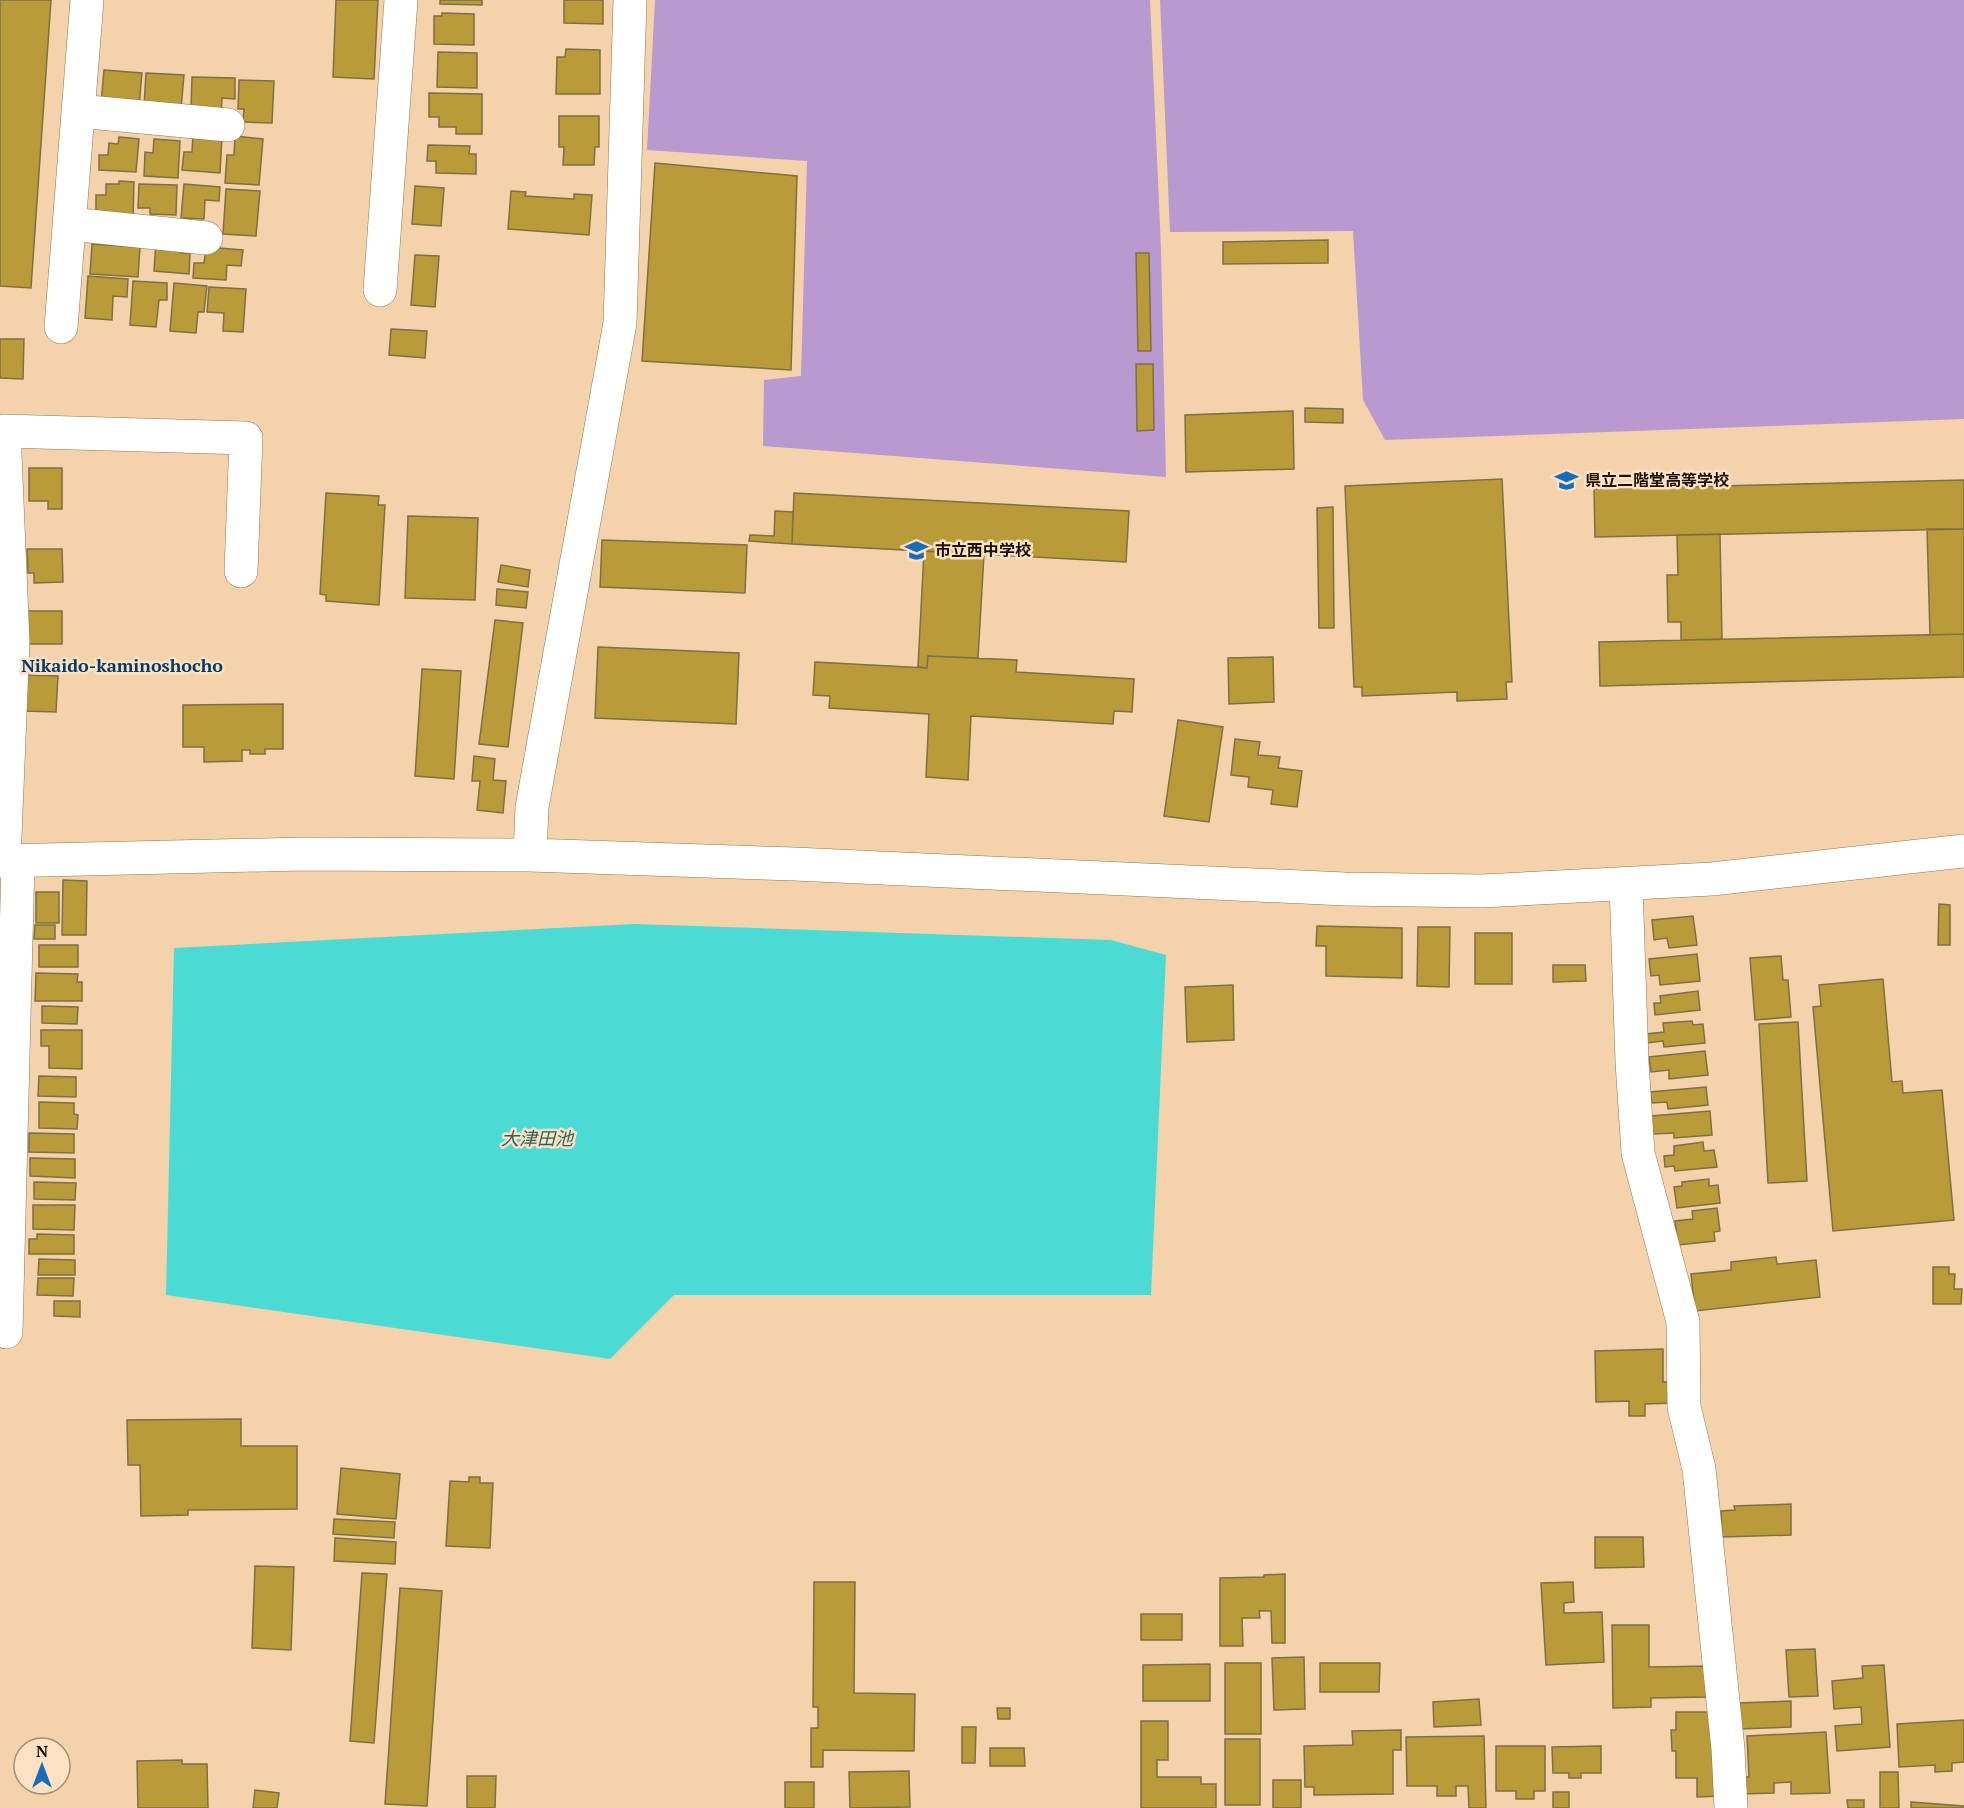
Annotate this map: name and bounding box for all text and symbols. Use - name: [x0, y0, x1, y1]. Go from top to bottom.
- school or university icon: 県立二階堂高等学校: [1554, 467, 1580, 493]
- place label: 県立二階堂高等学校: [1585, 469, 1729, 491]
- school or university icon: 市立西中学校: [904, 537, 930, 563]
- place label: 市立西中学校: [935, 539, 1031, 561]
- district label: Nikaido-kaminoshocho: [21, 653, 223, 677]
- water label: 大津田池: [501, 1126, 575, 1150]
- north arrow: [12, 1736, 72, 1796]
- text: N: [36, 1740, 48, 1762]

